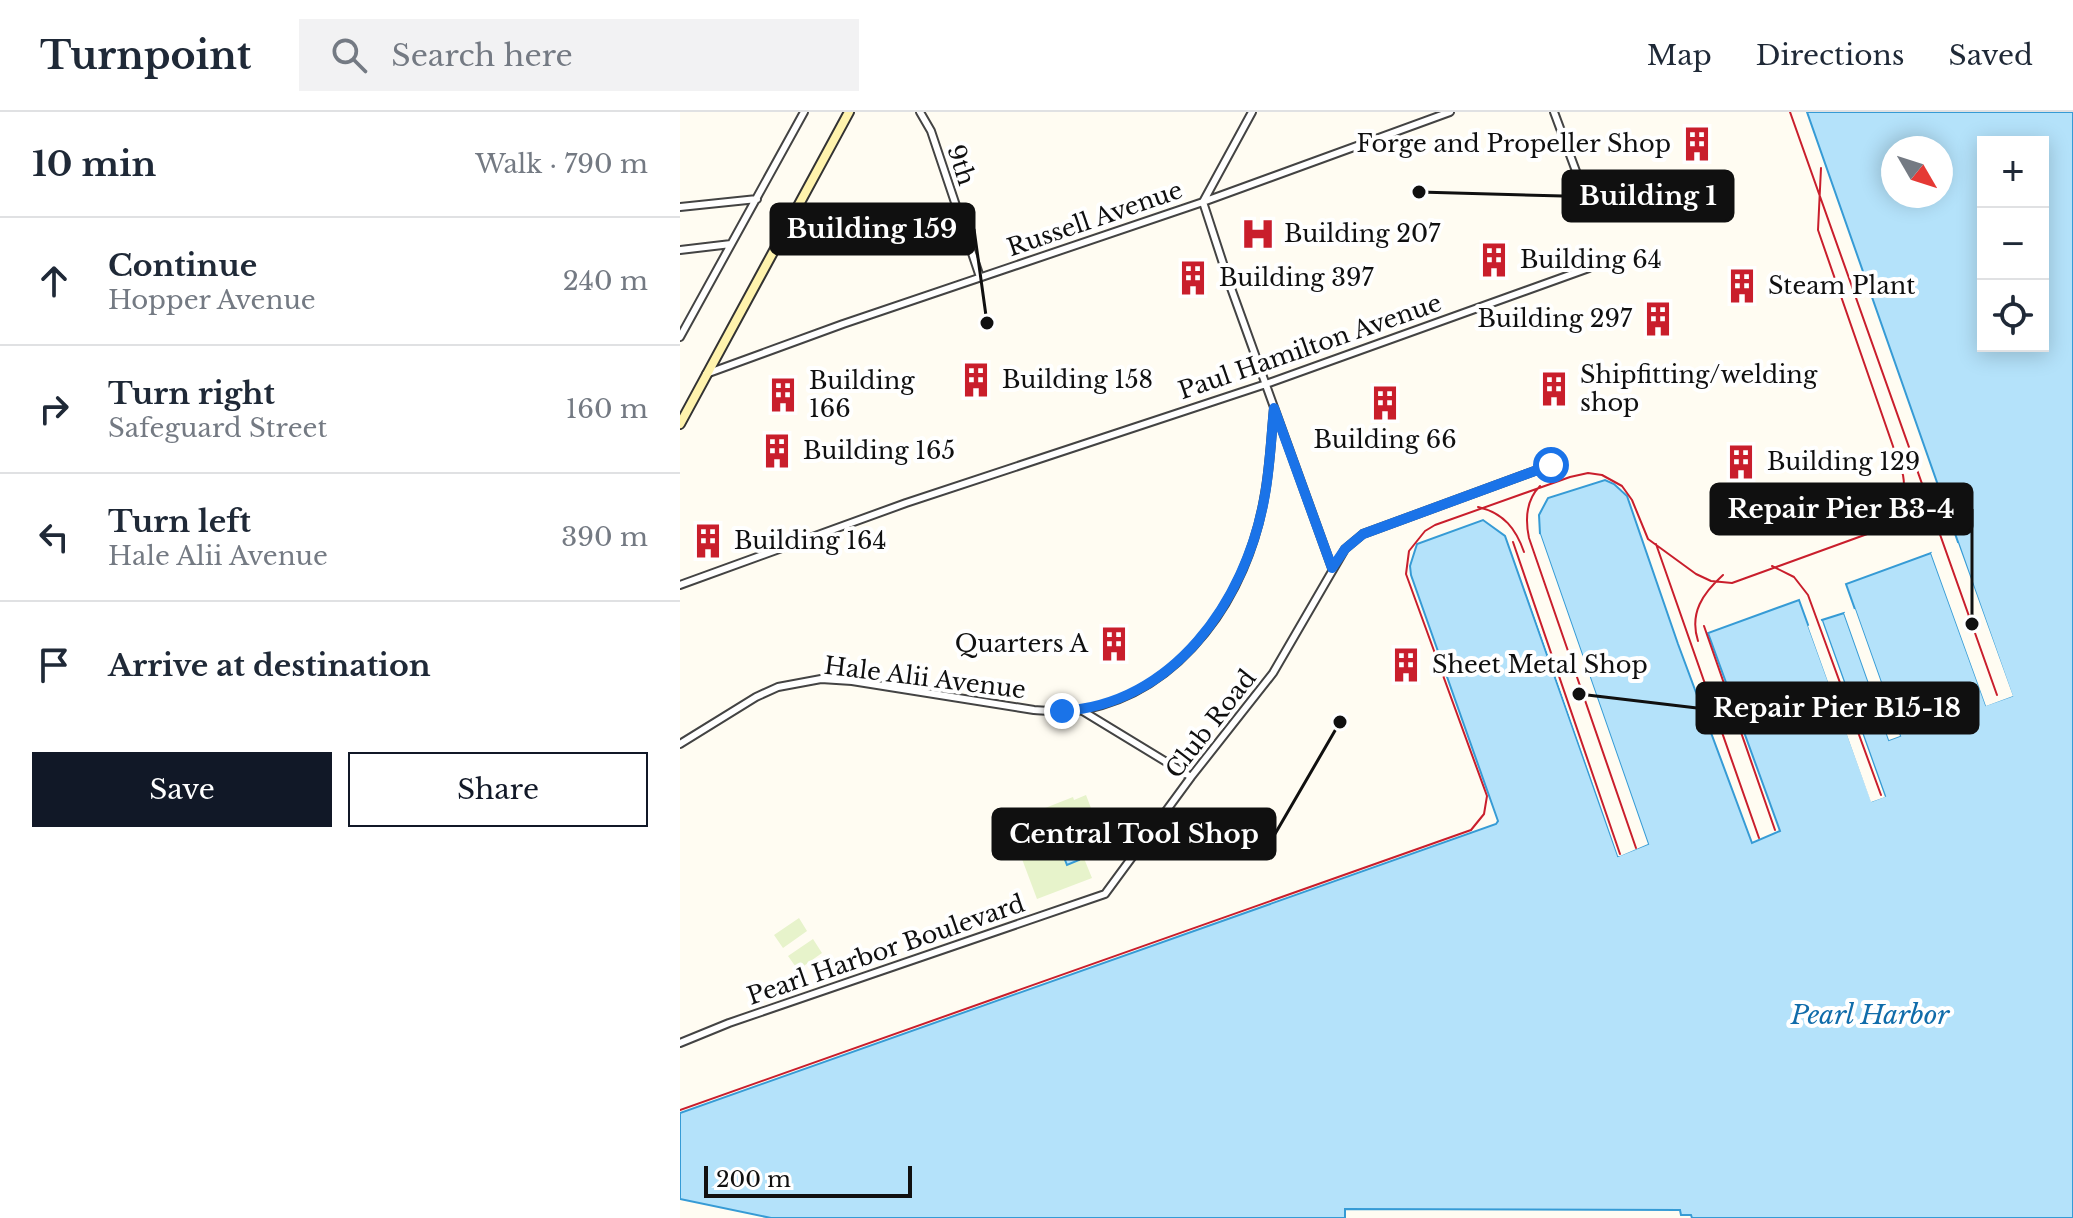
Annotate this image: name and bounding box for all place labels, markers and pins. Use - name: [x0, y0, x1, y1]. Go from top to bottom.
- building icon: Forge and Propeller Shop: [1678, 125, 1716, 163]
- place label: Forge and Propeller Shop: [1356, 129, 1671, 158]
- callout: Building 1: [1563, 171, 1733, 221]
- callout: Building 159: [771, 204, 974, 254]
- hospital icon: Building 207: [1239, 215, 1277, 253]
- place label: Building 207: [1284, 219, 1441, 248]
- building icon: Building 64: [1475, 241, 1513, 279]
- place label: Building 64: [1520, 245, 1662, 274]
- building icon: Building 397: [1174, 259, 1212, 297]
- place label: Building 397: [1219, 263, 1374, 292]
- building icon: Steam Plant: [1723, 267, 1761, 305]
- place label: Steam Plant: [1768, 271, 1915, 300]
- building icon: Building 297: [1639, 300, 1677, 338]
- place label: Building 297: [1477, 304, 1633, 333]
- place label: Shipfitting/welding shop: [1580, 360, 1818, 417]
- building icon: Building 158: [957, 361, 995, 399]
- place label: Building 158: [1002, 365, 1153, 394]
- place label: Building 166: [809, 366, 915, 423]
- building icon: Shipfitting/welding shop: [1535, 370, 1573, 408]
- building icon: Building 166: [764, 376, 802, 414]
- building icon: Building 66: [1366, 384, 1404, 422]
- place label: Building 66: [1313, 425, 1457, 454]
- building icon: Building 165: [758, 432, 796, 470]
- place label: Building 165: [803, 436, 955, 465]
- building icon: Building 129: [1722, 443, 1760, 481]
- place label: Building 129: [1767, 447, 1920, 476]
- callout: Repair Pier B3-4: [1711, 484, 1972, 534]
- building icon: Building 164: [689, 522, 727, 560]
- place label: Building 164: [734, 526, 886, 555]
- building icon: Quarters A: [1095, 625, 1133, 663]
- place label: Quarters A: [955, 629, 1088, 658]
- building icon: Sheet Metal Shop: [1387, 646, 1425, 684]
- place label: Sheet Metal Shop: [1432, 650, 1648, 679]
- callout: Repair Pier B15-18: [1697, 683, 1978, 733]
- callout: Central Tool Shop: [993, 809, 1275, 859]

